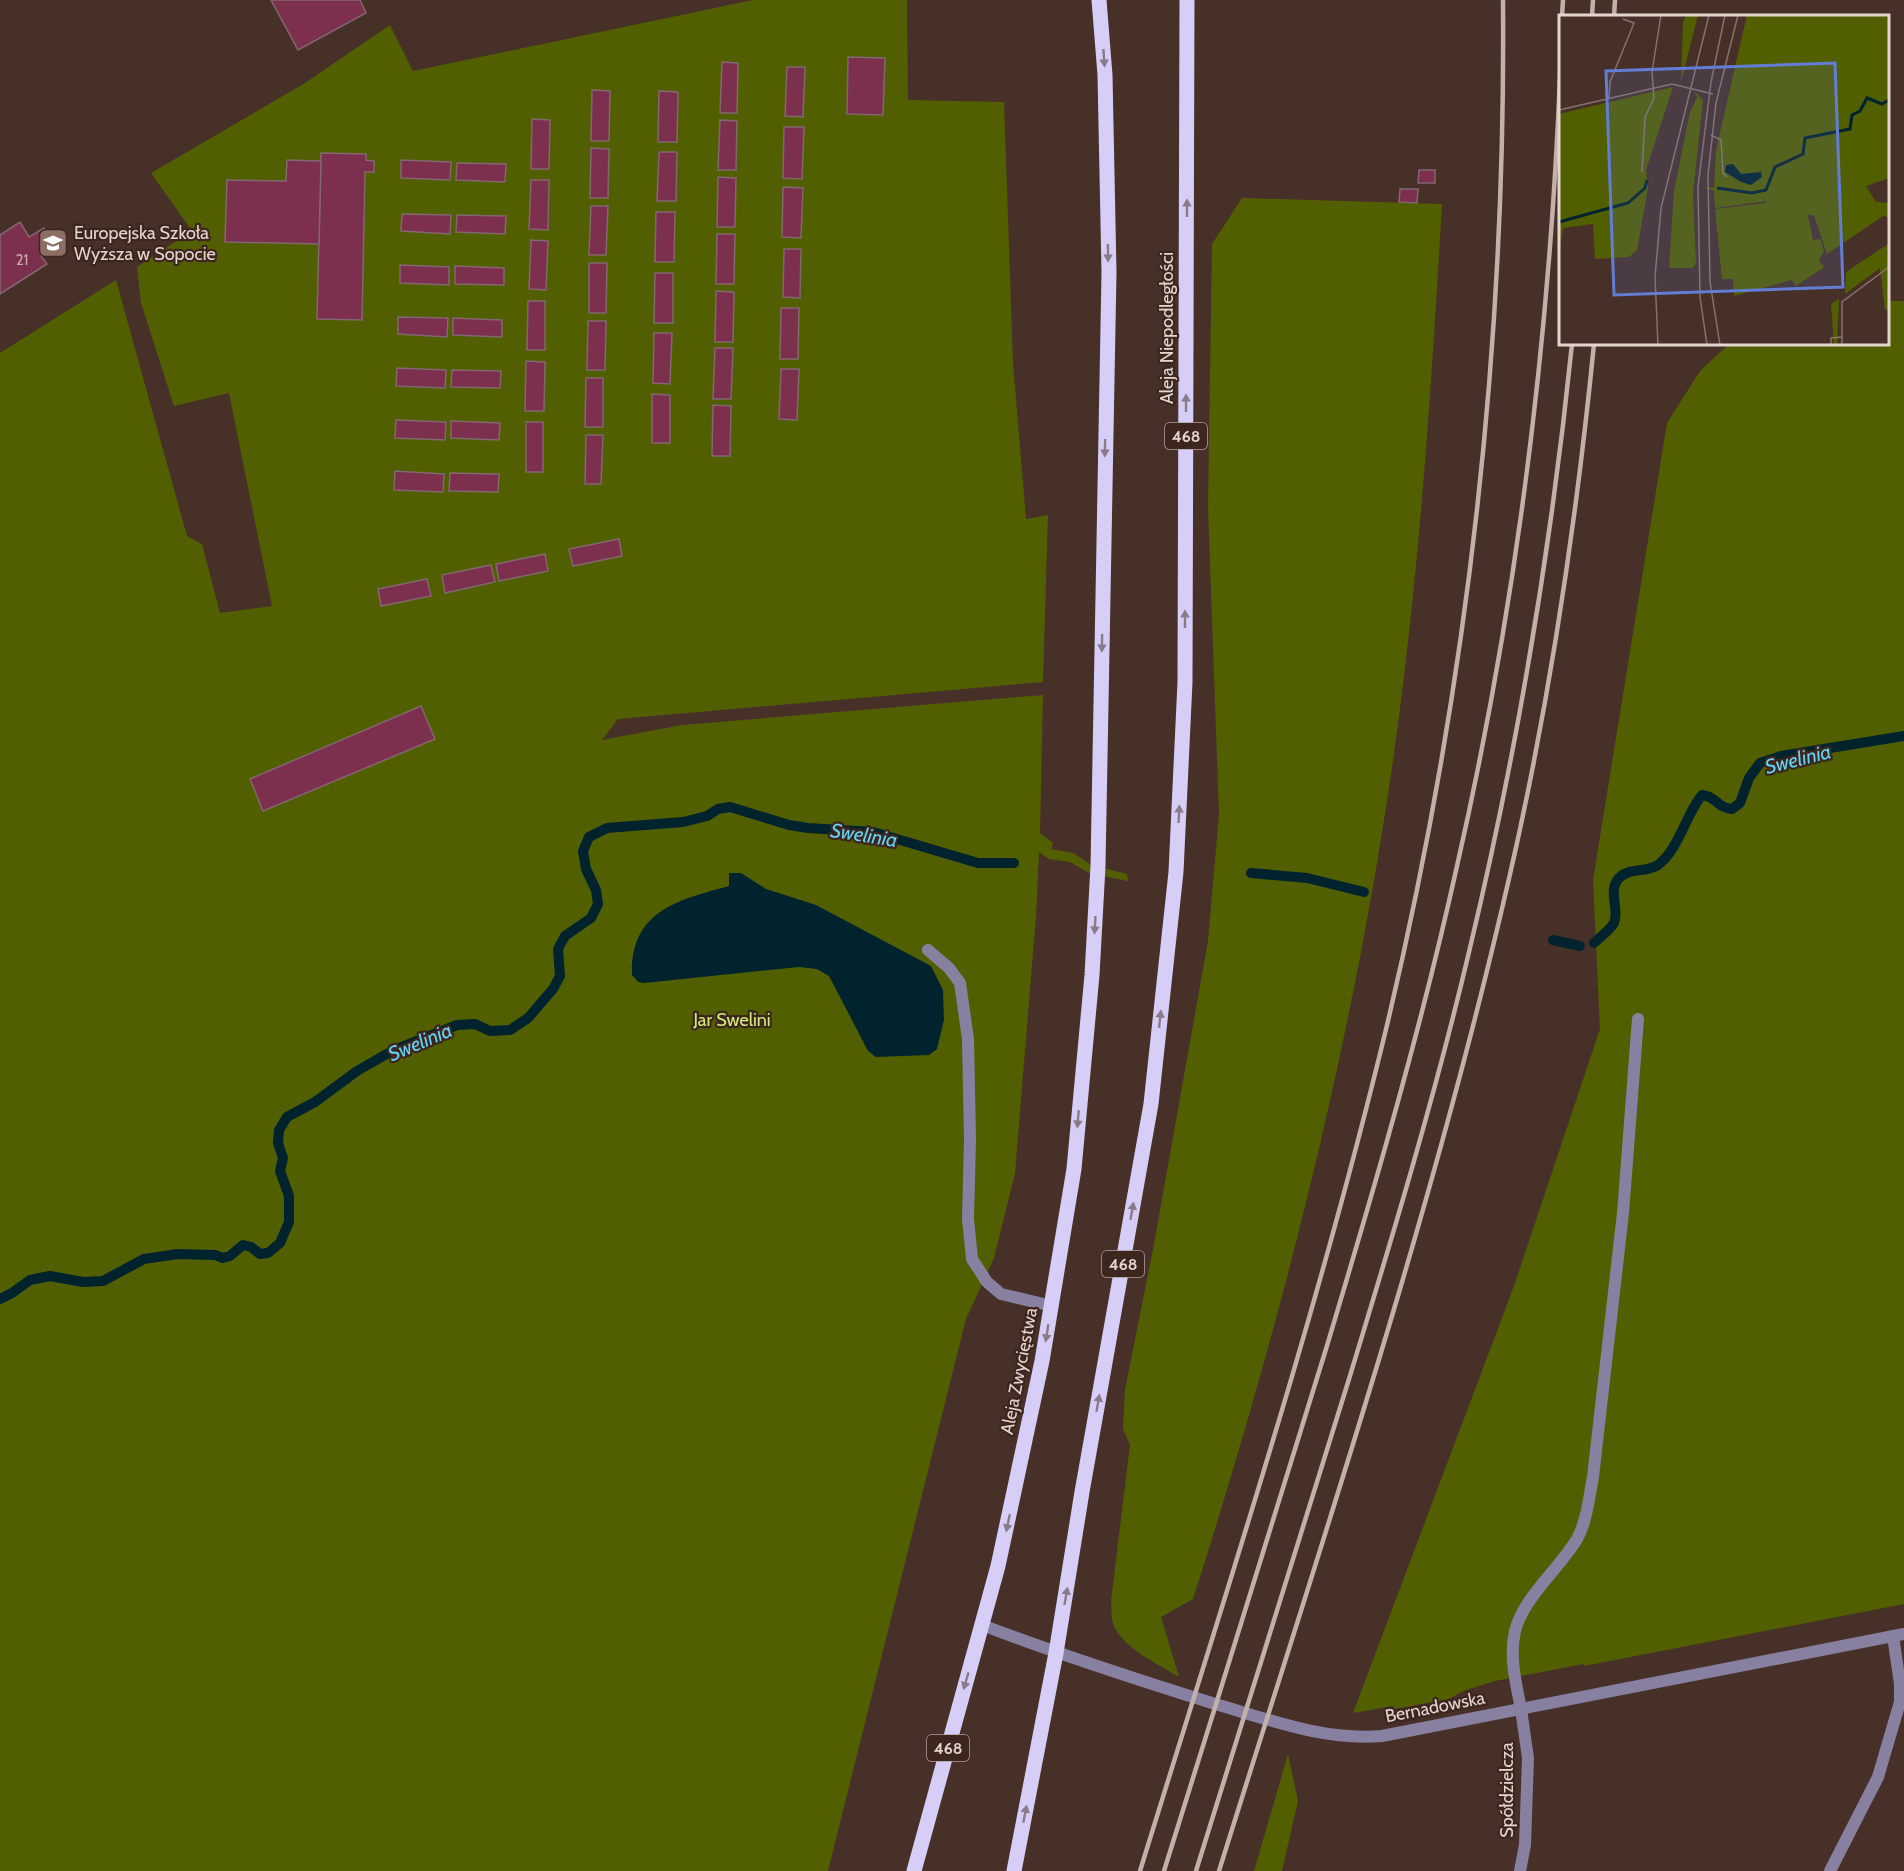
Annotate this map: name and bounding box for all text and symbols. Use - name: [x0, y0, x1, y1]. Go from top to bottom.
- inset map: [1559, 15, 1889, 345]
- one-way arrow: [1099, 49, 1108, 68]
- one-way arrow: [1182, 198, 1192, 217]
- place label: Europejska Szkoła Wyższa w Sopocie: [74, 222, 216, 265]
- school or university icon: Europejska Szkoła Wyższa w Sopocie: [37, 227, 69, 259]
- one-way arrow: [1104, 244, 1113, 263]
- house number: 21: [16, 251, 28, 269]
- street label: Aleja Niepodległości: [1156, 252, 1178, 404]
- one-way arrow: [1181, 393, 1191, 412]
- road number: 468: [1165, 423, 1207, 449]
- one-way arrow: [1101, 439, 1110, 458]
- one-way arrow: [1180, 609, 1190, 628]
- one-way arrow: [1097, 634, 1106, 653]
- water label: Swelinia: [1762, 739, 1834, 779]
- one-way arrow: [1174, 804, 1184, 823]
- water label: Swelinia: [829, 818, 899, 852]
- one-way arrow: [1090, 915, 1099, 934]
- park label: Jar Swelini: [692, 1009, 771, 1031]
- one-way arrow: [1155, 1009, 1165, 1028]
- water label: Swelinia: [384, 1018, 456, 1066]
- one-way arrow: [1074, 1109, 1083, 1128]
- one-way arrow: [1128, 1202, 1137, 1221]
- road number: 468: [1102, 1251, 1144, 1277]
- street label: Aleja Zwycięstwa: [996, 1305, 1042, 1436]
- one-way arrow: [1042, 1323, 1051, 1342]
- one-way arrow: [1094, 1394, 1103, 1413]
- one-way arrow: [1002, 1514, 1012, 1533]
- one-way arrow: [1061, 1586, 1070, 1605]
- one-way arrow: [961, 1673, 970, 1691]
- street label: Bernadowska: [1383, 1686, 1487, 1727]
- road number: 468: [927, 1735, 969, 1761]
- street label: Spółdzielcza: [1496, 1742, 1518, 1838]
- one-way arrow: [1021, 1804, 1030, 1823]

